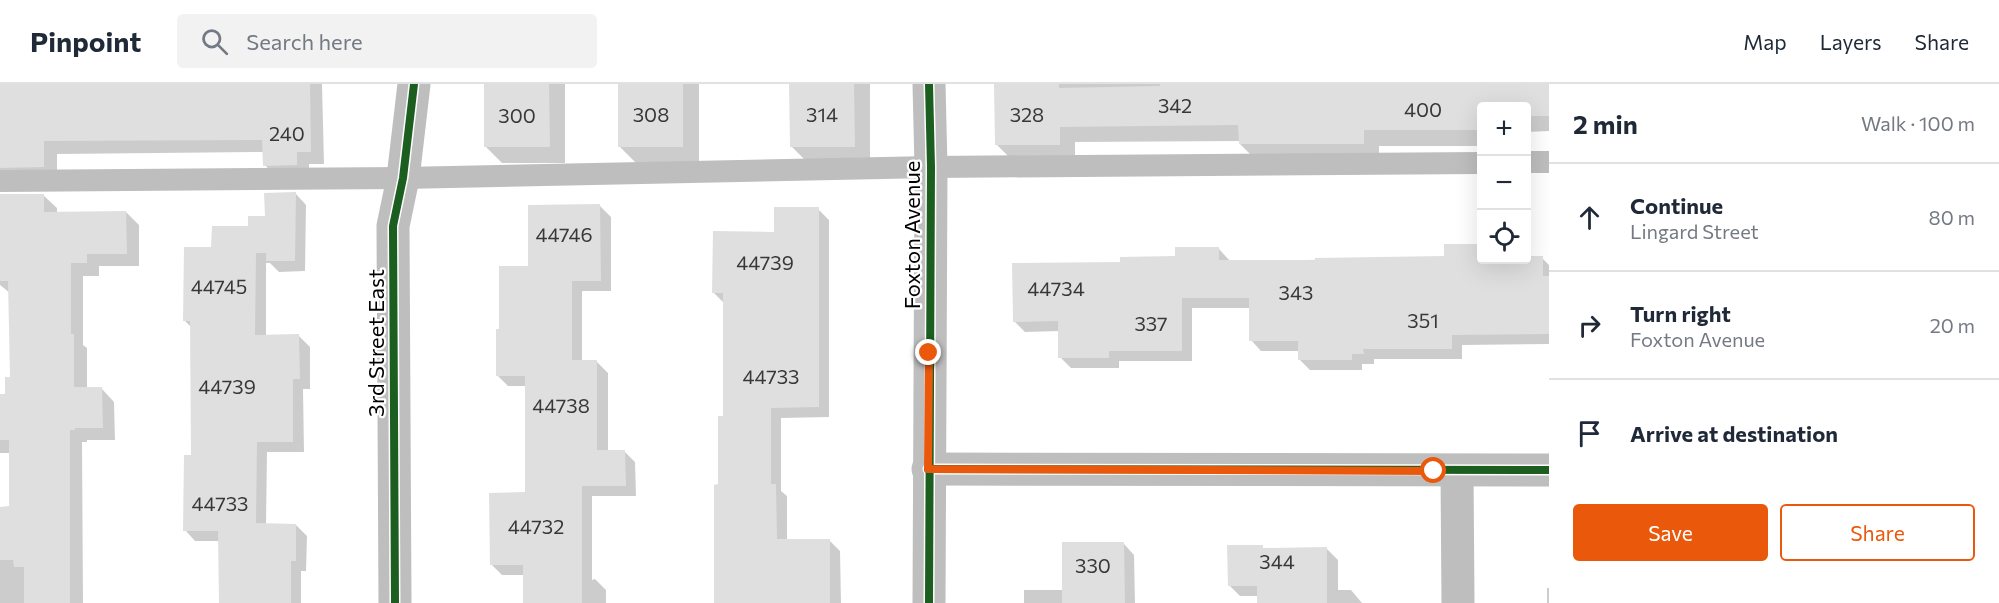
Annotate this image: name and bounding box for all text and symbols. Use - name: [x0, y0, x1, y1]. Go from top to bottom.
- search box: [177, 14, 597, 68]
- text: Pinpoint: [30, 24, 141, 58]
- icon: search: [198, 25, 231, 58]
- text: Search here: [246, 28, 363, 55]
- text: Map: [1743, 29, 1787, 54]
- text: Layers: [1820, 29, 1882, 54]
- text: Share: [1915, 29, 1969, 54]
- house number: 342: [1158, 93, 1192, 117]
- house number: 400: [1404, 97, 1442, 121]
- house number: 308: [633, 102, 669, 126]
- house number: 314: [806, 102, 838, 126]
- house number: 328: [1010, 102, 1044, 126]
- map controls: [1477, 102, 1531, 264]
- button: +: [1477, 102, 1531, 156]
- house number: 300: [498, 103, 536, 127]
- text: 2 min: [1573, 108, 1638, 139]
- text: Walk · 100 m: [1861, 111, 1975, 135]
- house number: 240: [269, 121, 305, 145]
- button: −: [1477, 156, 1531, 210]
- street label: Foxton Avenue: [898, 161, 925, 309]
- text: Continue: [1630, 192, 1723, 219]
- icon: ahead: [1573, 201, 1606, 234]
- text: 80 m: [1929, 205, 1975, 229]
- button: locate: [1477, 210, 1531, 264]
- text: Lingard Street: [1630, 219, 1759, 243]
- house number: 44746: [535, 222, 593, 246]
- house number: 44739: [736, 250, 794, 274]
- street label: 3rd Street East: [362, 269, 389, 417]
- house number: 44745: [191, 274, 247, 298]
- house number: 44734: [1027, 276, 1085, 300]
- house number: 343: [1279, 280, 1313, 304]
- text: Turn right: [1630, 300, 1731, 327]
- house number: 351: [1407, 308, 1439, 332]
- icon: right: [1573, 309, 1606, 342]
- house number: 337: [1134, 311, 1168, 335]
- text: 20 m: [1930, 313, 1975, 337]
- text: Foxton Avenue: [1630, 327, 1765, 351]
- route end: [915, 339, 941, 365]
- house number: 44733: [743, 364, 799, 388]
- house number: 44739: [198, 374, 256, 398]
- house number: 44738: [532, 393, 590, 417]
- icon: arrive: [1573, 417, 1606, 450]
- text: Arrive at destination: [1630, 420, 1838, 447]
- route start: [1420, 457, 1446, 483]
- house number: 44733: [192, 491, 248, 515]
- button: Save: [1573, 504, 1768, 561]
- button: Share: [1780, 504, 1975, 561]
- house number: 44732: [508, 514, 564, 538]
- house number: 344: [1259, 549, 1295, 573]
- house number: 330: [1075, 553, 1111, 577]

